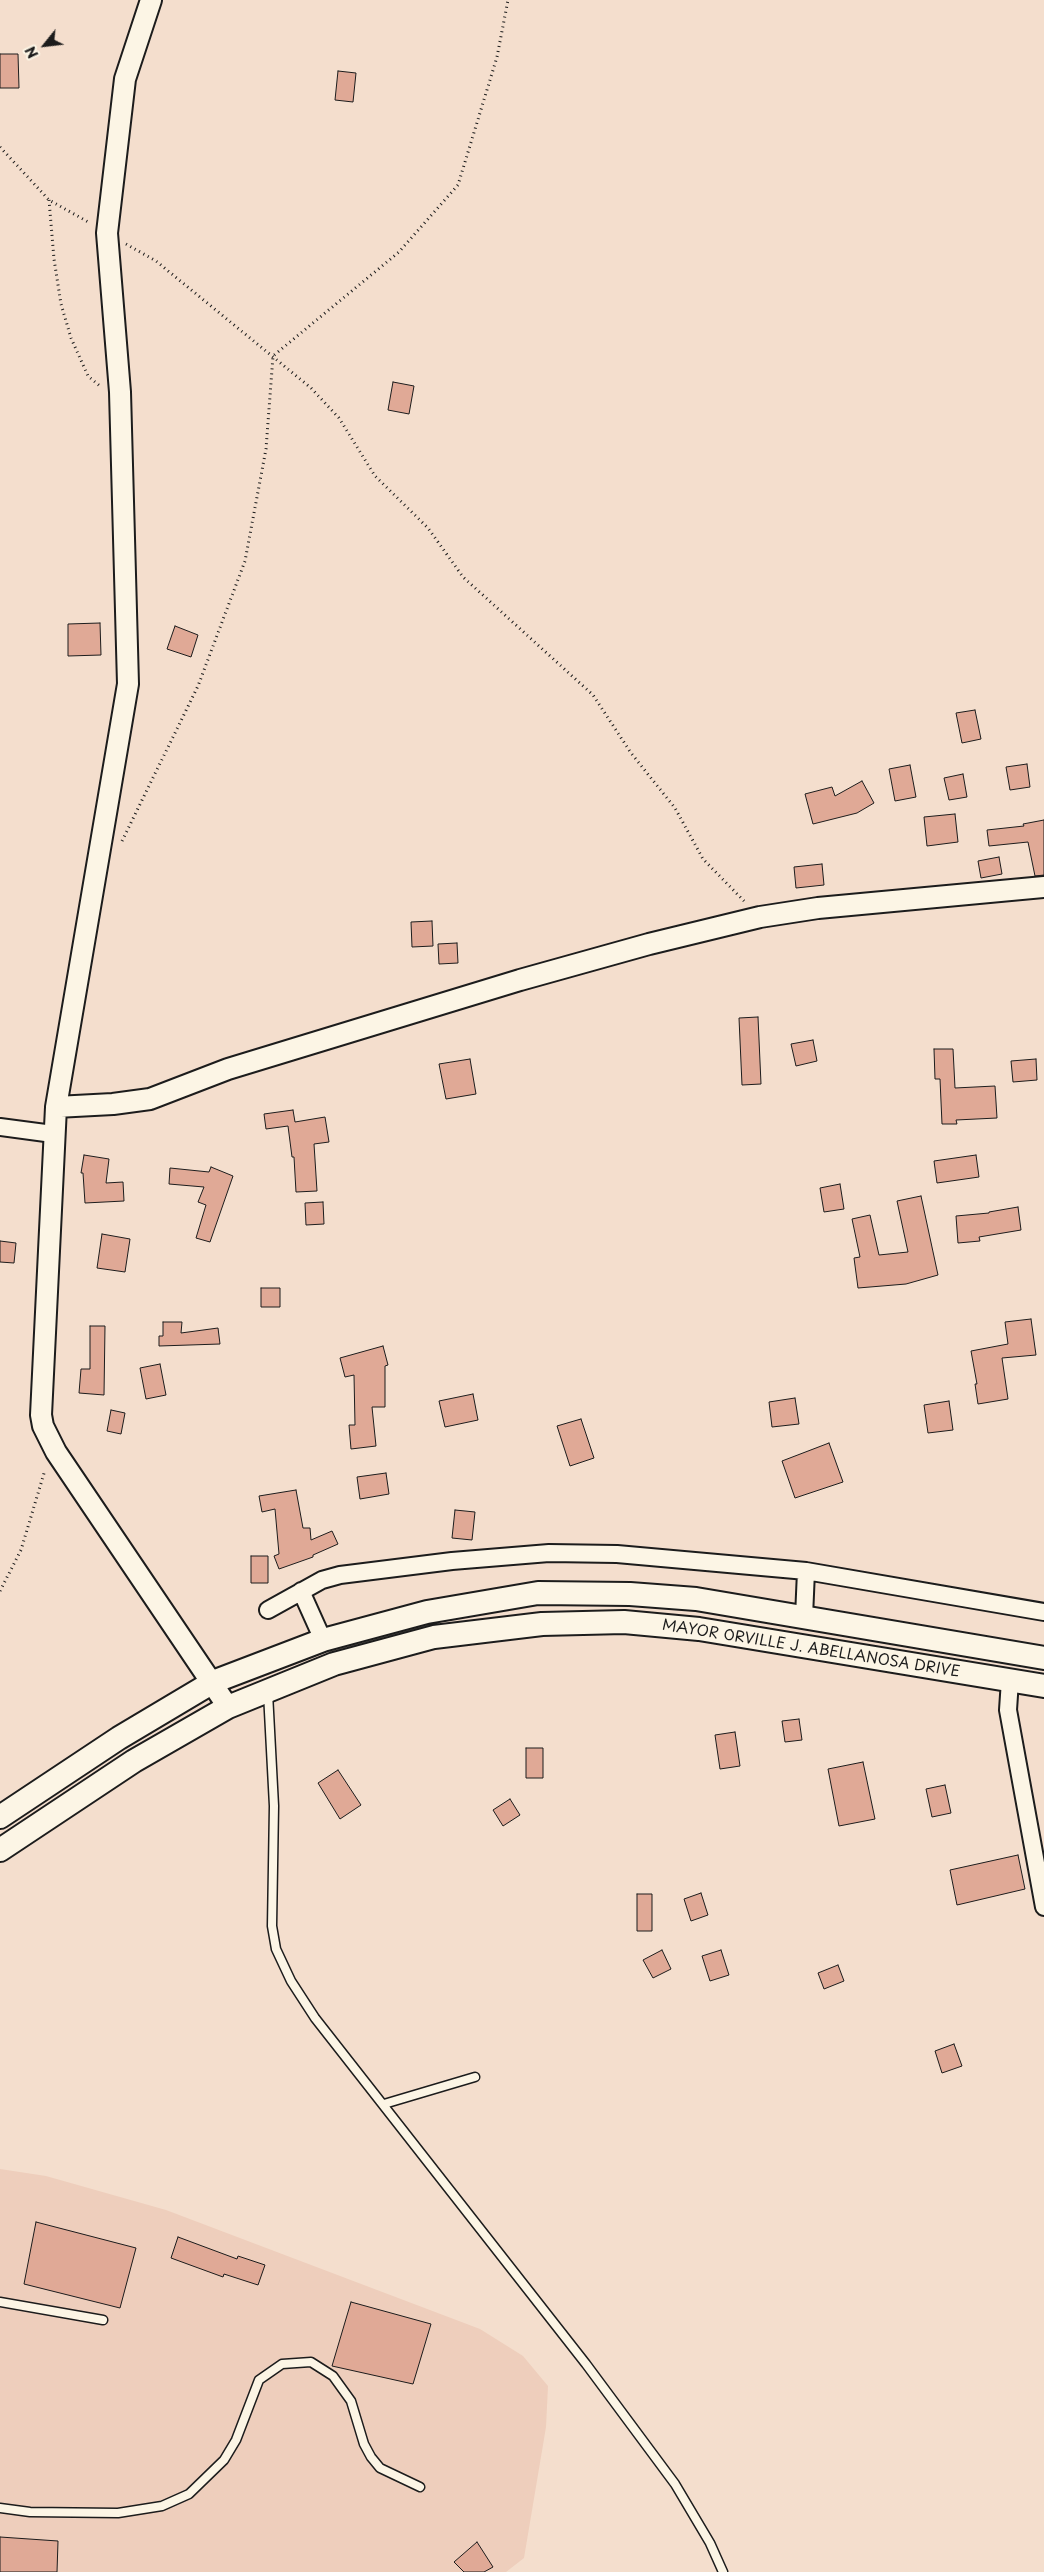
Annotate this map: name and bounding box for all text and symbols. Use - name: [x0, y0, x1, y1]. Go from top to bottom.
- north arrow: [20, 20, 70, 70]
- text: N: [20, 43, 43, 62]
- street label: MAYOR ORVILLE J. ABELLANOSA DRIVE: [661, 1617, 961, 1681]

